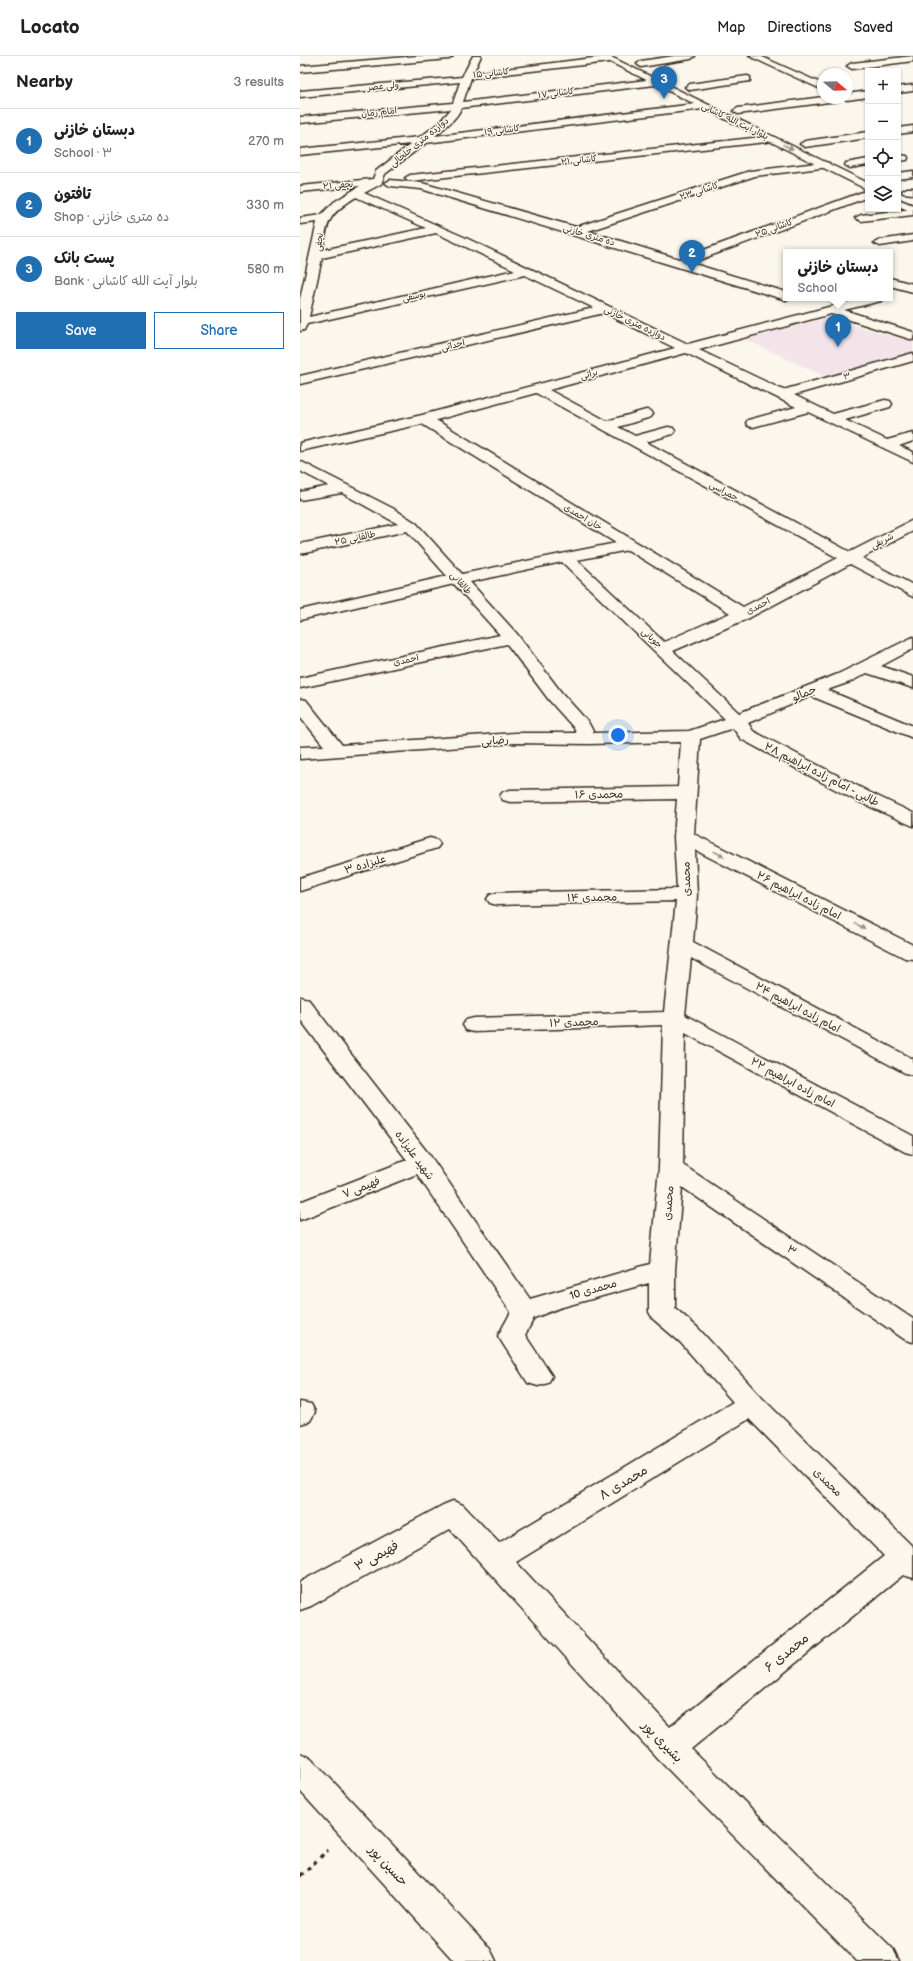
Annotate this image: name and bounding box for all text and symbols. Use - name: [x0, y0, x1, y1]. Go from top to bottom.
- text: Locato: [20, 16, 80, 39]
- text: Map: [717, 19, 745, 36]
- text: Directions: [767, 19, 832, 36]
- text: Saved: [854, 19, 893, 36]
- street label: کاشانی ۱۵: [472, 66, 510, 81]
- pin: 3: [651, 66, 677, 99]
- north arrow: [817, 68, 853, 104]
- map controls: [865, 68, 901, 212]
- button: +: [865, 68, 901, 104]
- text: Nearby: [16, 72, 73, 92]
- text: 3 results: [233, 74, 284, 90]
- street label: ولی عصر: [366, 80, 399, 93]
- street label: کاشانی ۱۷: [537, 86, 575, 101]
- street label: بلوار آیت الله کاشانی: [700, 101, 770, 142]
- button: −: [865, 104, 901, 140]
- street label: امام زمان: [361, 105, 398, 121]
- street label: دوازده متری خلخالی: [388, 115, 451, 170]
- text: دبستان خازنی: [54, 121, 135, 140]
- street label: کاشانی ۱۹: [484, 123, 521, 138]
- text: 1: [26, 133, 32, 149]
- text: 270 m: [248, 133, 284, 149]
- button: locate: [865, 140, 901, 176]
- one-way arrow: [782, 144, 794, 150]
- text: School · ۳: [54, 145, 113, 161]
- street label: کاشانی ۲۱: [560, 153, 598, 168]
- button: layers: [865, 176, 901, 212]
- street label: نجفی ۲۱: [322, 179, 354, 192]
- street label: کاشانی ۲۳: [678, 180, 720, 203]
- text: تافتون: [54, 185, 91, 204]
- text: 2: [25, 197, 33, 213]
- text: 330 m: [246, 197, 284, 213]
- text: Shop · ده متری خازنی: [54, 209, 169, 225]
- street label: کاشانی ۲۵: [754, 217, 795, 240]
- street label: ده متری خازنی: [562, 222, 616, 249]
- street label: نجفی: [313, 232, 326, 252]
- pin: 2: [679, 240, 705, 273]
- text: پست بانک: [54, 249, 114, 268]
- popup: [783, 249, 893, 301]
- text: دبستان خازنی: [798, 258, 878, 277]
- text: 3: [25, 261, 33, 277]
- text: 580 m: [247, 261, 284, 277]
- text: Bank · بلوار آیت الله کاشانی: [54, 273, 198, 289]
- text: School: [798, 280, 837, 296]
- street label: یوسفی: [401, 288, 427, 305]
- street label: دوازده متری خازنی: [602, 304, 667, 343]
- button: Save: [16, 312, 146, 349]
- button: Share: [154, 312, 284, 349]
- pin: 1: [825, 314, 851, 347]
- street label: احداثی: [440, 337, 466, 354]
- street label: براتی: [579, 367, 599, 382]
- street label: ۳: [842, 370, 852, 383]
- street label: جمراسی: [707, 479, 740, 504]
- street label: خان احمدی: [562, 502, 604, 533]
- street label: طالقانی ۲۵: [334, 529, 377, 548]
- street label: شریفی: [869, 531, 895, 552]
- street label: طالقانی: [448, 570, 474, 597]
- street label: احمدی: [744, 596, 772, 617]
- street label: جوبانی: [639, 626, 664, 651]
- street label: احمدی: [392, 652, 420, 669]
- street label: جمالو: [789, 683, 819, 706]
- your location: [608, 725, 628, 745]
- street label: رضایی: [481, 733, 509, 749]
- street label: طالبی - امام زاده ابراهیم ۲۸: [761, 740, 881, 811]
- street label: محمدی ۱۶: [575, 788, 623, 801]
- one-way arrow: [713, 851, 725, 857]
- street label: علیزاده ۳: [343, 852, 388, 877]
- street label: محمدی: [680, 861, 693, 897]
- street label: امام زاده ابراهیم ۲۶: [754, 869, 843, 924]
- street label: محمدی ۱۴: [567, 891, 617, 904]
- one-way arrow: [854, 923, 866, 929]
- street label: امام زاده ابراهیم ۲۴: [752, 980, 843, 1037]
- street label: محمدی ۱۲: [549, 1015, 599, 1030]
- street label: امام زاده ابراهیم ۲۲: [747, 1055, 837, 1112]
- street label: شهید علیزاده: [392, 1128, 437, 1182]
- street label: فهیمی ۷: [340, 1174, 382, 1202]
- street label: محمدی: [661, 1185, 676, 1221]
- street label: ۳: [784, 1243, 799, 1258]
- street label: محمدی 10: [568, 1277, 618, 1302]
- street label: محمدی ۸: [596, 1462, 651, 1504]
- street label: محمدی: [811, 1465, 845, 1499]
- street label: فهیمی ۳: [352, 1537, 402, 1575]
- street label: محمدی ۶: [761, 1630, 812, 1676]
- street label: بشیری پور: [638, 1717, 686, 1766]
- street label: حسین پور: [365, 1841, 411, 1890]

